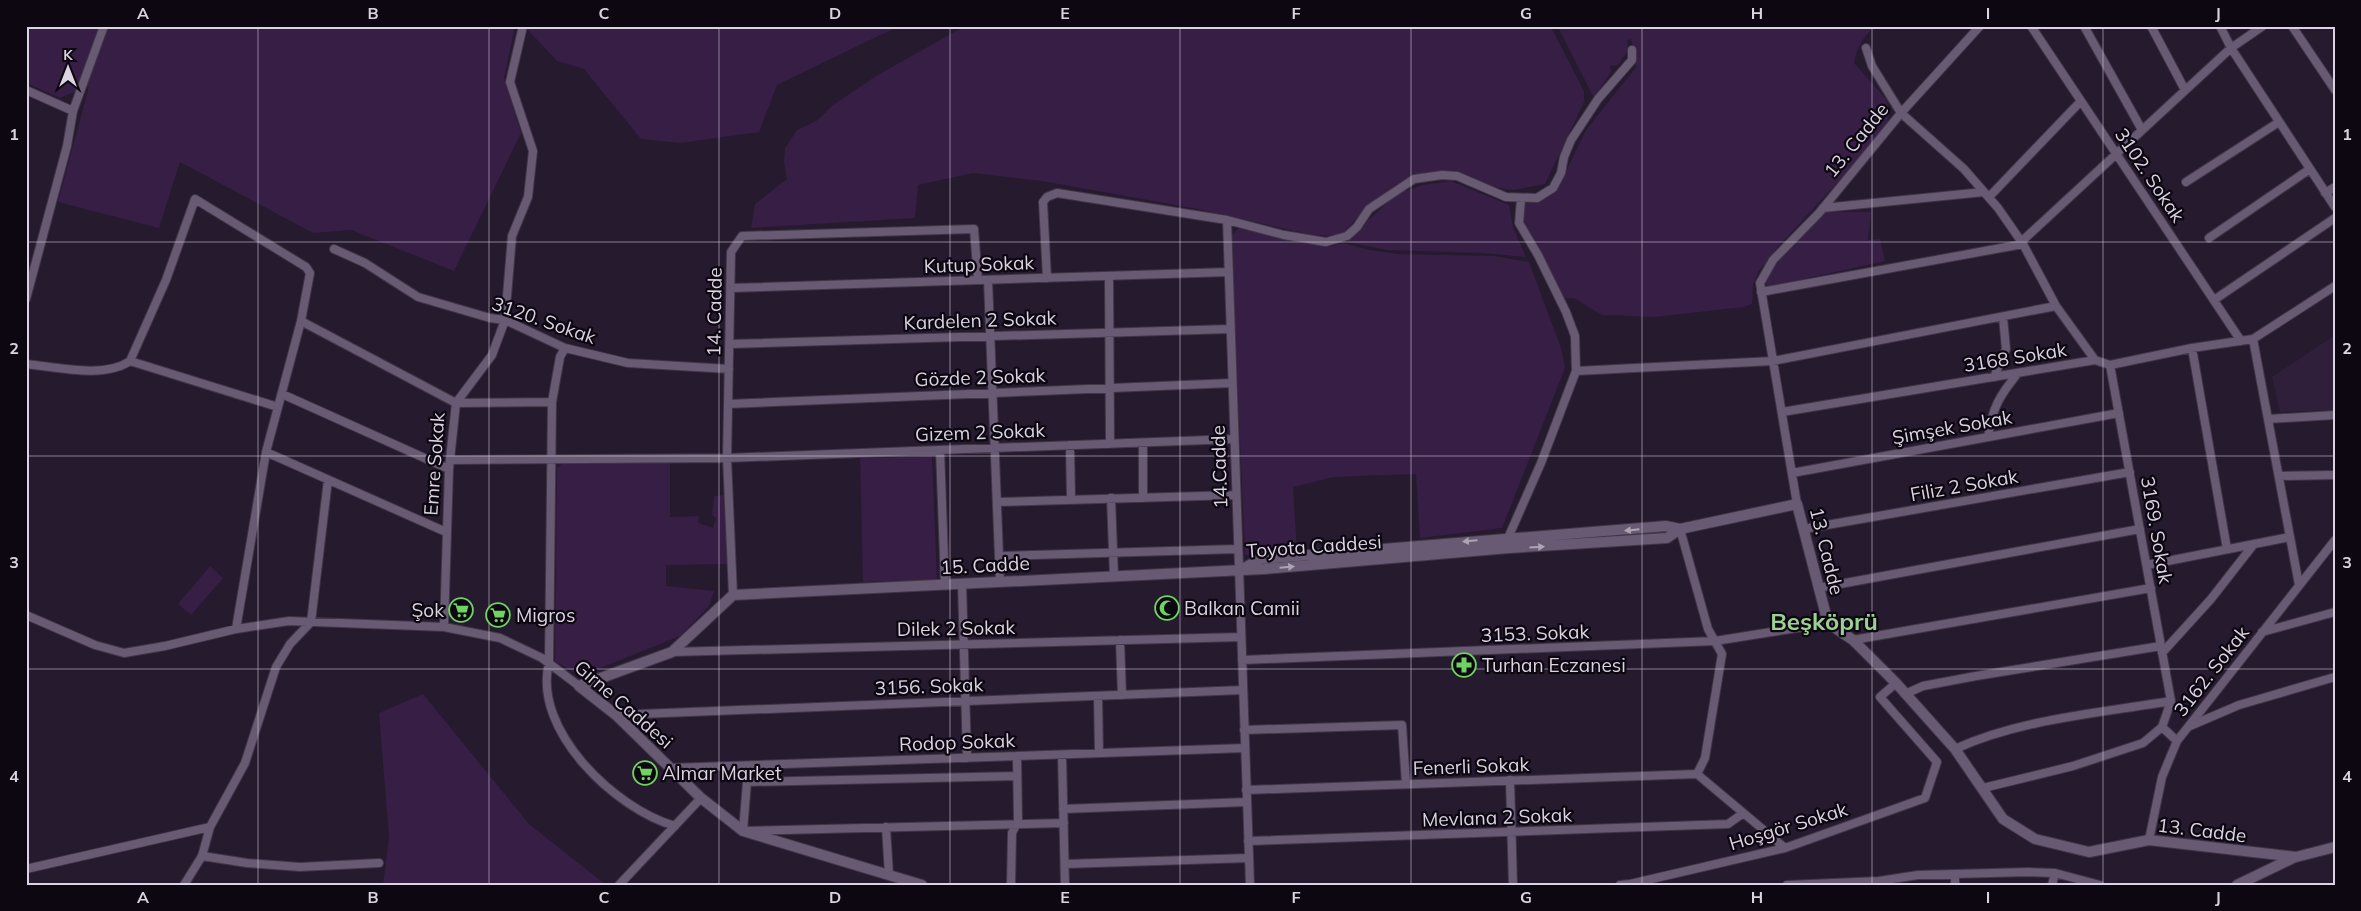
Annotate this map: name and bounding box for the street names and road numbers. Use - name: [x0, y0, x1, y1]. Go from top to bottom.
- street label: 13. Cadde: [1819, 98, 1893, 182]
- street label: 3102. Sokak: [2110, 123, 2190, 227]
- street label: Kutup Sokak: [923, 250, 1035, 278]
- street label: 14. Cadde: [701, 267, 727, 357]
- street label: 3120. Sokak: [489, 291, 599, 349]
- street label: Kardelen 2 Sokak: [903, 305, 1057, 335]
- street label: 3168 Sokak: [1962, 337, 2069, 377]
- street label: Gözde 2 Sokak: [914, 363, 1046, 391]
- street label: Şimşek Sokak: [1890, 405, 2014, 449]
- street label: Emre Sokak: [418, 411, 450, 516]
- street label: Gizem 2 Sokak: [915, 418, 1046, 446]
- street label: 14.Cadde: [1206, 425, 1232, 509]
- street label: Filiz 2 Sokak: [1908, 464, 2020, 506]
- street label: 3169. Sokak: [2136, 475, 2178, 586]
- street label: 13. Cadde: [1805, 505, 1849, 597]
- street label: Toyota Caddesi: [1246, 529, 1382, 563]
- street label: 15. Cadde: [940, 551, 1030, 579]
- street label: Dilek 2 Sokak: [897, 615, 1016, 641]
- street label: 3153. Sokak: [1480, 619, 1590, 647]
- street label: 3162. Sokak: [2168, 621, 2254, 721]
- street label: Girne Caddesi: [570, 655, 678, 753]
- street label: 3156. Sokak: [874, 672, 984, 700]
- street label: Rodop Sokak: [899, 728, 1016, 756]
- street label: Fenerli Sokak: [1412, 752, 1530, 780]
- street label: Hoşgör Sokak: [1726, 797, 1850, 855]
- street label: Mevlana 2 Sokak: [1422, 802, 1573, 832]
- street label: 13. Cadde: [2156, 813, 2248, 847]

